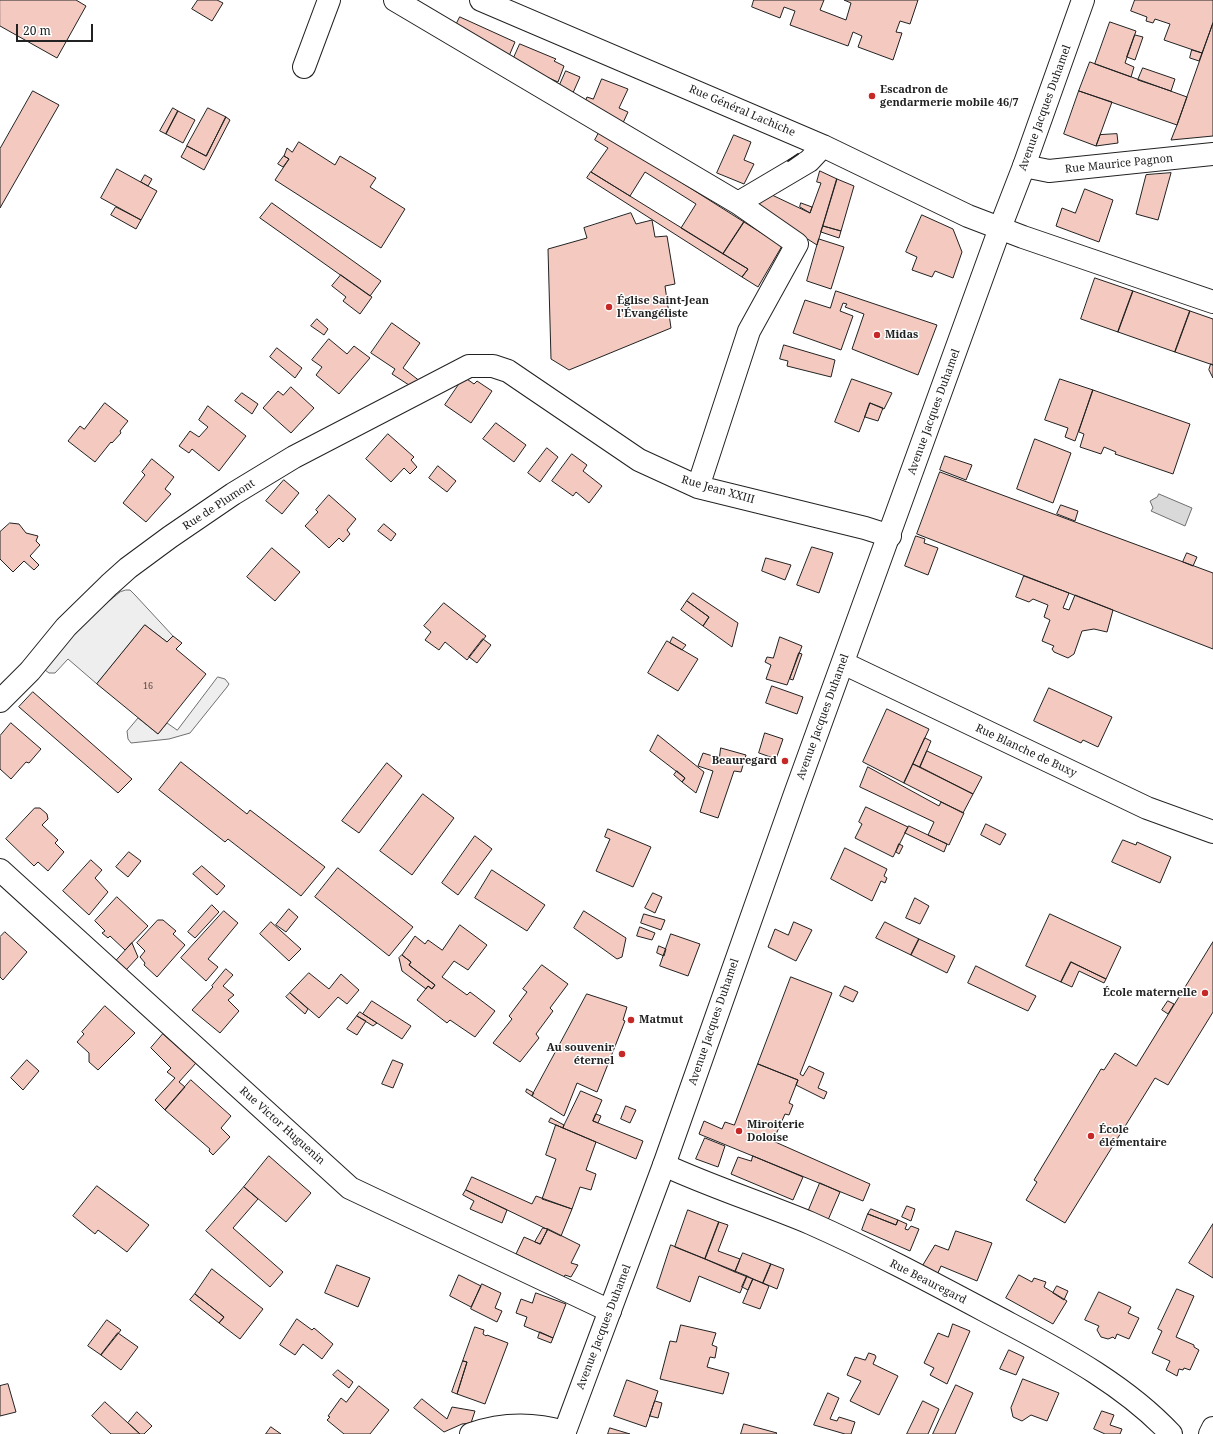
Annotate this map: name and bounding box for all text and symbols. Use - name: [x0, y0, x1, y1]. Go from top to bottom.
- scale bar: [18, 16, 95, 42]
- text: 20 m: [23, 22, 51, 39]
- street label: Avenue Jacques Duhamel: [1016, 43, 1074, 173]
- street label: Rue Général Lachiche: [687, 83, 797, 139]
- place label: Escadron de gendarmerie mobile 46/7: [880, 83, 1019, 109]
- marker: Escadron de gendarmerie mobile 46/7: [867, 91, 877, 101]
- street label: Rue Maurice Pagnon: [1064, 152, 1174, 176]
- place label: Église Saint-Jean l'Évangéliste: [617, 294, 709, 320]
- marker: Église Saint-Jean l'Évangéliste: [604, 302, 614, 312]
- place label: Midas: [885, 328, 918, 342]
- marker: Midas: [872, 330, 882, 340]
- street label: Avenue Jacques Duhamel: [905, 347, 963, 477]
- street label: Rue Jean XXIII: [680, 473, 756, 507]
- street label: Rue de Plumont: [181, 477, 257, 533]
- street label: Avenue Jacques Duhamel: [794, 652, 852, 782]
- house number: 16: [143, 681, 153, 691]
- street label: Rue Blanche de Buxy: [973, 722, 1079, 780]
- place label: Beauregard: [712, 754, 777, 768]
- marker: Beauregard: [780, 756, 790, 766]
- street label: Avenue Jacques Duhamel: [686, 957, 742, 1087]
- place label: École maternelle: [1103, 986, 1197, 1000]
- marker: École maternelle: [1200, 988, 1210, 998]
- place label: Matmut: [639, 1013, 683, 1027]
- marker: Matmut: [626, 1015, 636, 1025]
- place label: Au souvenir éternel: [546, 1041, 614, 1067]
- marker: Au souvenir éternel: [617, 1049, 627, 1059]
- street label: Rue Victor Huguenin: [237, 1084, 327, 1168]
- place label: Miroiterie Doloise: [747, 1118, 804, 1144]
- place label: École élémentaire: [1099, 1123, 1167, 1149]
- marker: Miroiterie Doloise: [734, 1126, 744, 1136]
- marker: École élémentaire: [1086, 1131, 1096, 1141]
- street label: Rue Beauregard: [887, 1257, 969, 1307]
- street label: Avenue Jacques Duhamel: [574, 1263, 634, 1391]

